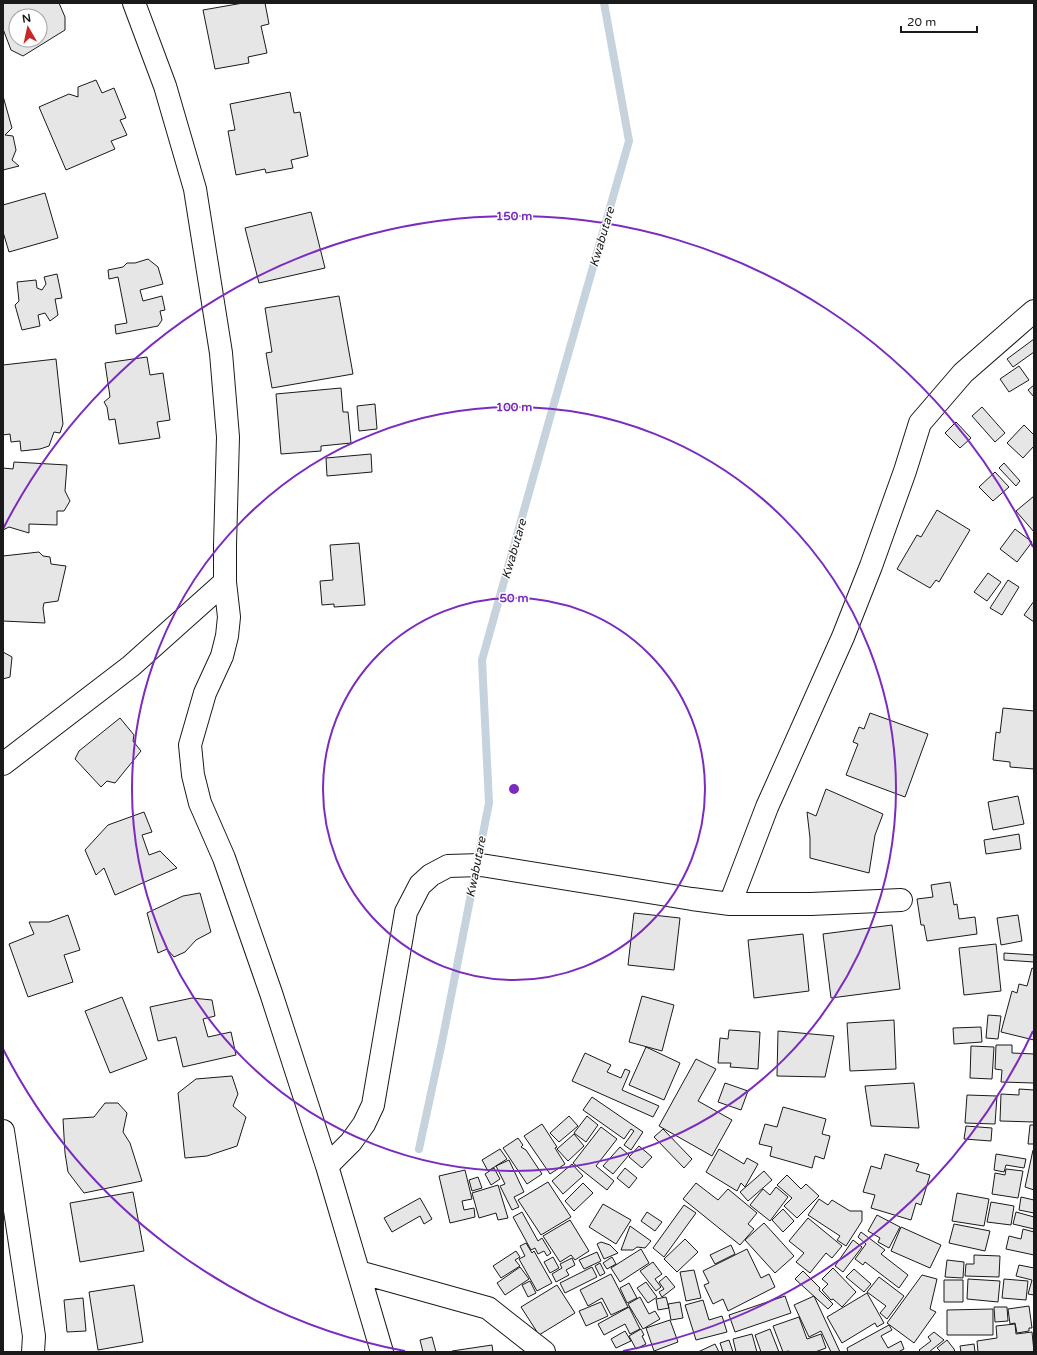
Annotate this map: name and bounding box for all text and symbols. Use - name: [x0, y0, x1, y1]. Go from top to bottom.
- north arrow: [8, 8, 48, 48]
- scale bar: [901, 8, 977, 34]
- text: N: [21, 12, 32, 26]
- text: 20 m: [907, 15, 936, 29]
- water label: Kwabutare: [587, 204, 618, 269]
- text: 150 m: [496, 209, 532, 223]
- text: 100 m: [496, 400, 532, 414]
- water label: Kwabutare: [499, 516, 530, 581]
- text: 50 m: [499, 591, 529, 605]
- centre of rings: [507, 782, 521, 796]
- water label: Kwabutare: [463, 834, 489, 899]

